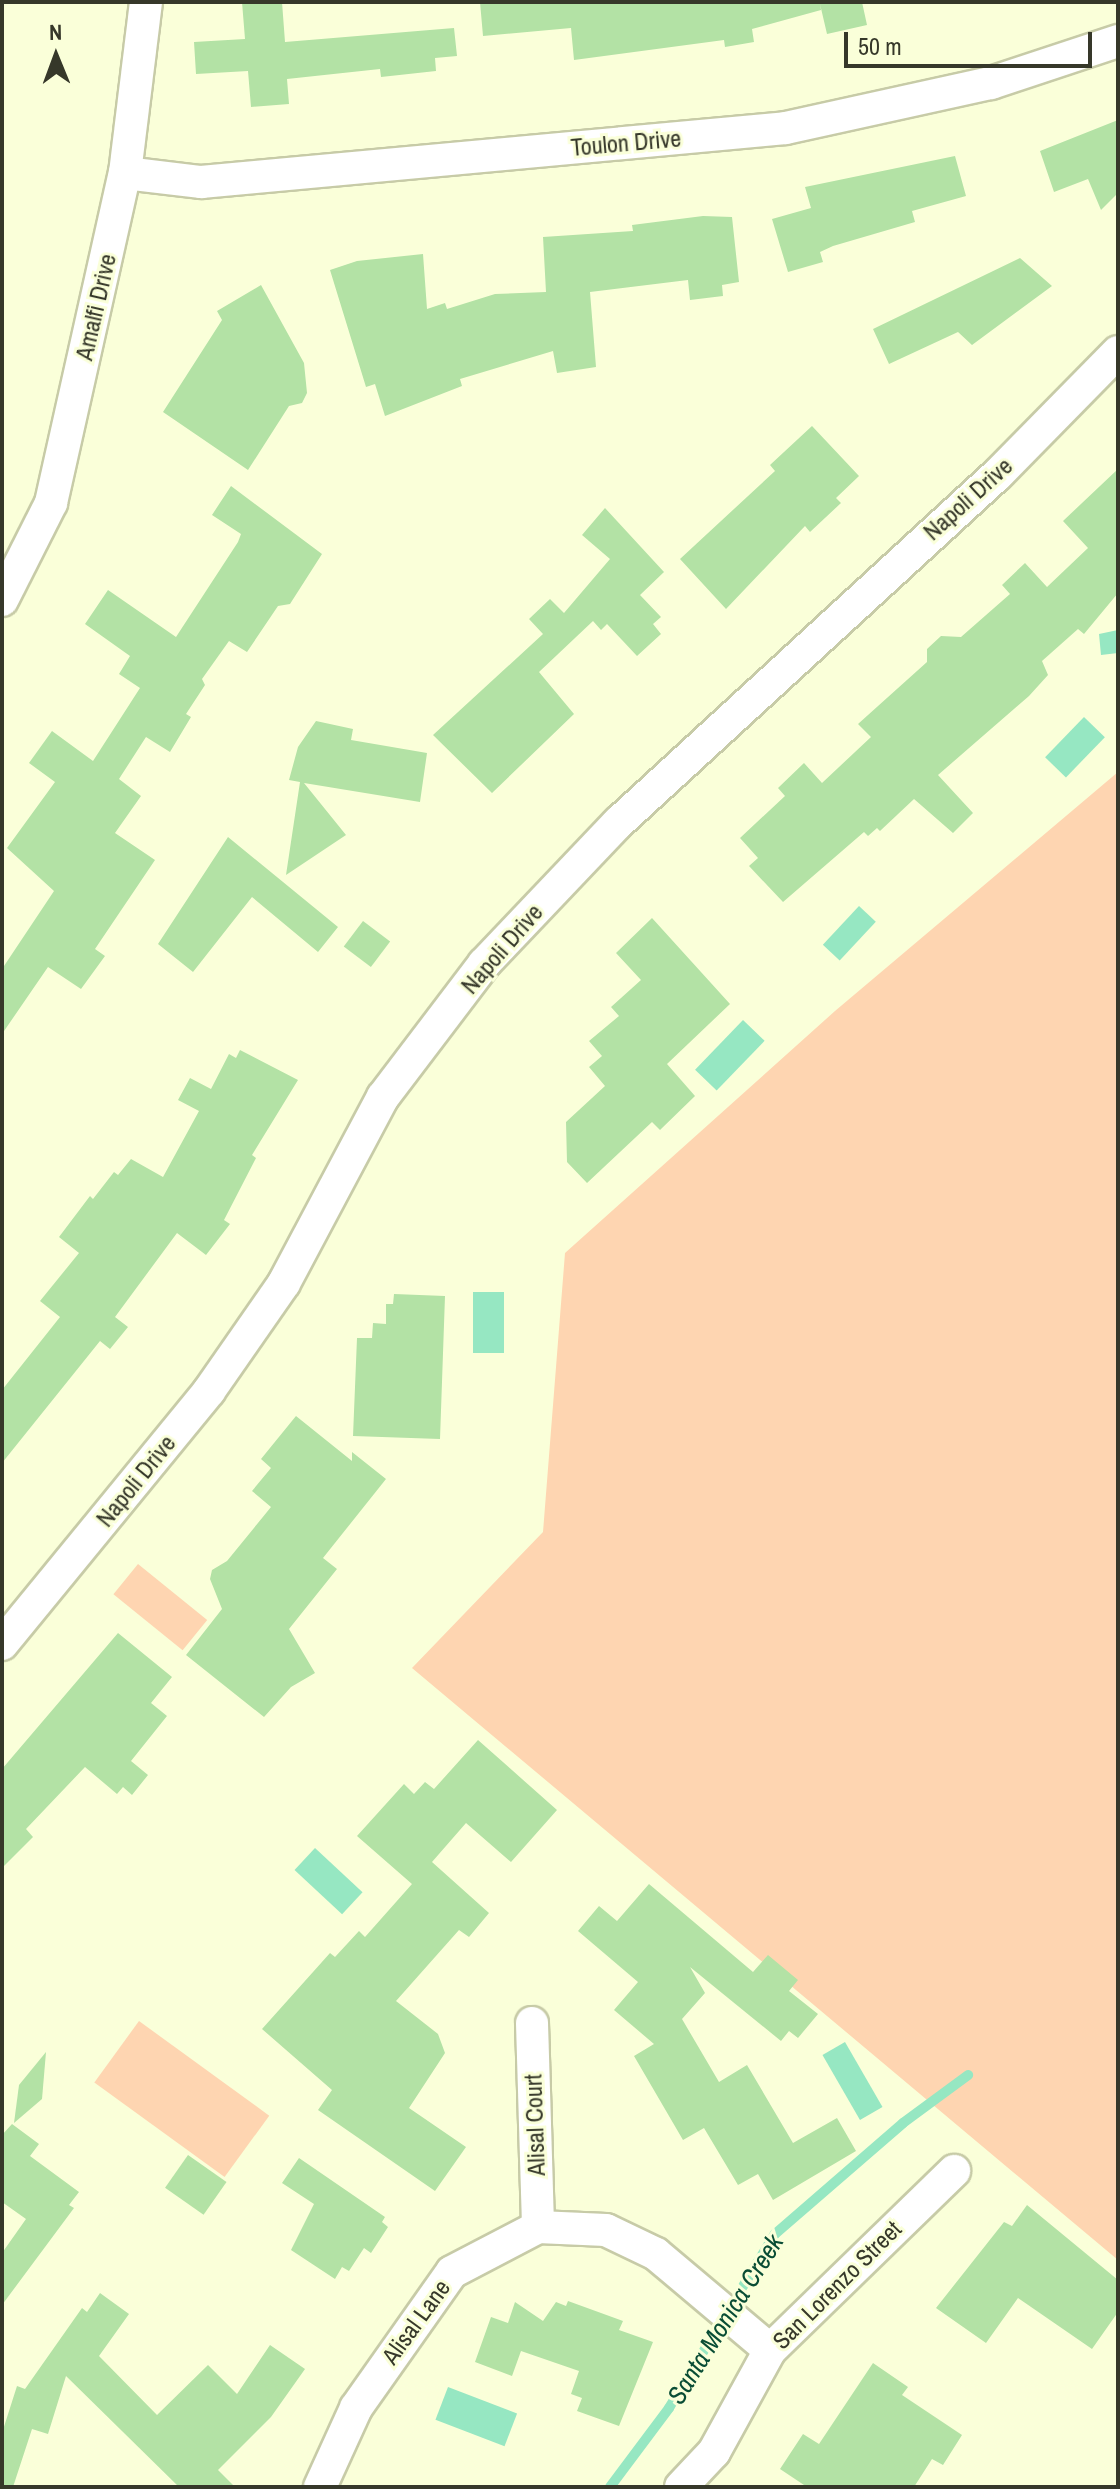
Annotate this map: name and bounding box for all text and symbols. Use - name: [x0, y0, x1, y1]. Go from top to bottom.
- north arrow: [16, 16, 96, 96]
- scale bar: [848, 16, 1096, 66]
- text: N: [49, 17, 62, 47]
- text: 50 m: [858, 30, 902, 62]
- street label: Toulon Drive: [570, 124, 682, 162]
- street label: Amalfi Drive: [70, 251, 122, 363]
- street label: Napoli Drive: [918, 452, 1018, 546]
- street label: Napoli Drive: [455, 898, 549, 1000]
- street label: Napoli Drive: [90, 1429, 182, 1533]
- street label: Alisal Court: [519, 2074, 551, 2176]
- street label: San Lorenzo Street: [767, 2215, 907, 2355]
- water label: Santa Monica Creek: [660, 2228, 790, 2410]
- street label: Alisal Lane: [376, 2274, 456, 2370]

